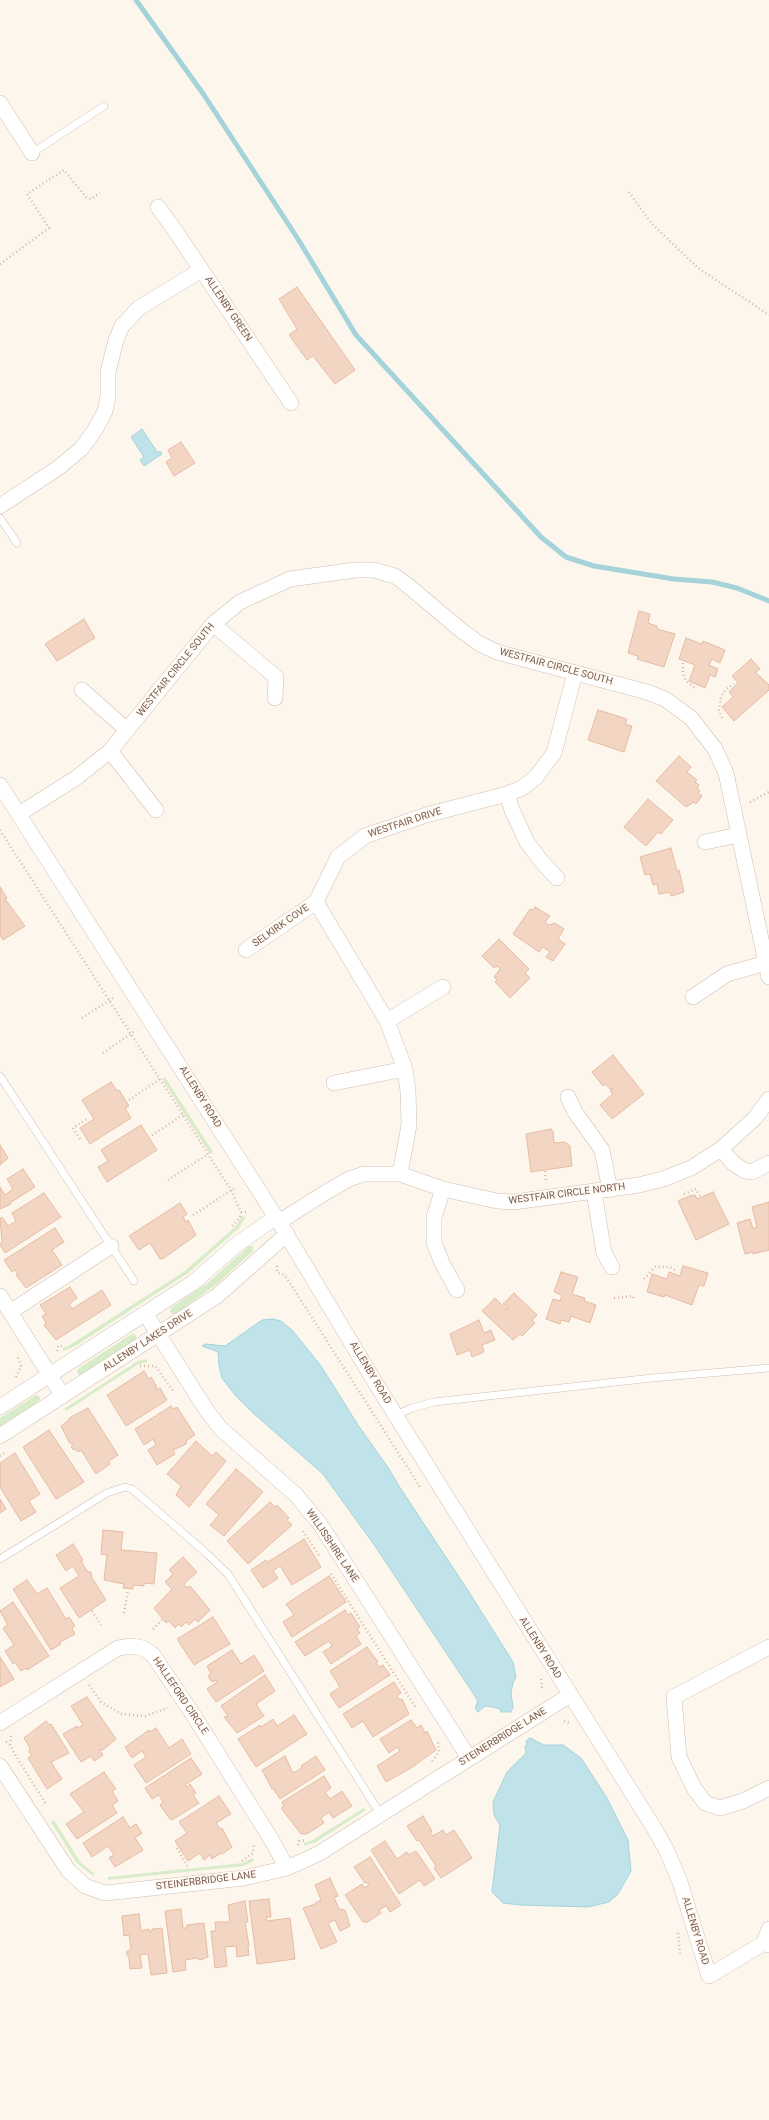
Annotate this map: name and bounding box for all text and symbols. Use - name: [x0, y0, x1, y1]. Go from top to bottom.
- street label: ALLENBY GREEN: [202, 274, 254, 344]
- street label: WESTFAIR CIRCLE SOUTH: [135, 621, 217, 719]
- street label: WESTFAIR CIRCLE SOUTH: [498, 646, 614, 688]
- street label: WESTFAIR DRIVE: [367, 805, 443, 841]
- street label: SELKIRK COVE: [250, 902, 312, 950]
- street label: ALLENBY ROAD: [176, 1064, 224, 1130]
- street label: WESTFAIR CIRCLE NORTH: [508, 1181, 626, 1207]
- street label: ALLENBY LAKES DRIVE: [101, 1308, 195, 1374]
- street label: ALLENBY ROAD: [347, 1340, 393, 1406]
- street label: WILLISSHIRE LANE: [303, 1507, 361, 1585]
- street label: ALLENBY ROAD: [516, 1615, 564, 1681]
- street label: HALLEFORD CIRCLE: [150, 1655, 210, 1737]
- street label: STEINERBRIDGE LANE: [457, 1705, 549, 1769]
- street label: STEINERBRIDGE LANE: [155, 1869, 257, 1893]
- street label: ALLENBY ROAD: [679, 1895, 711, 1967]

